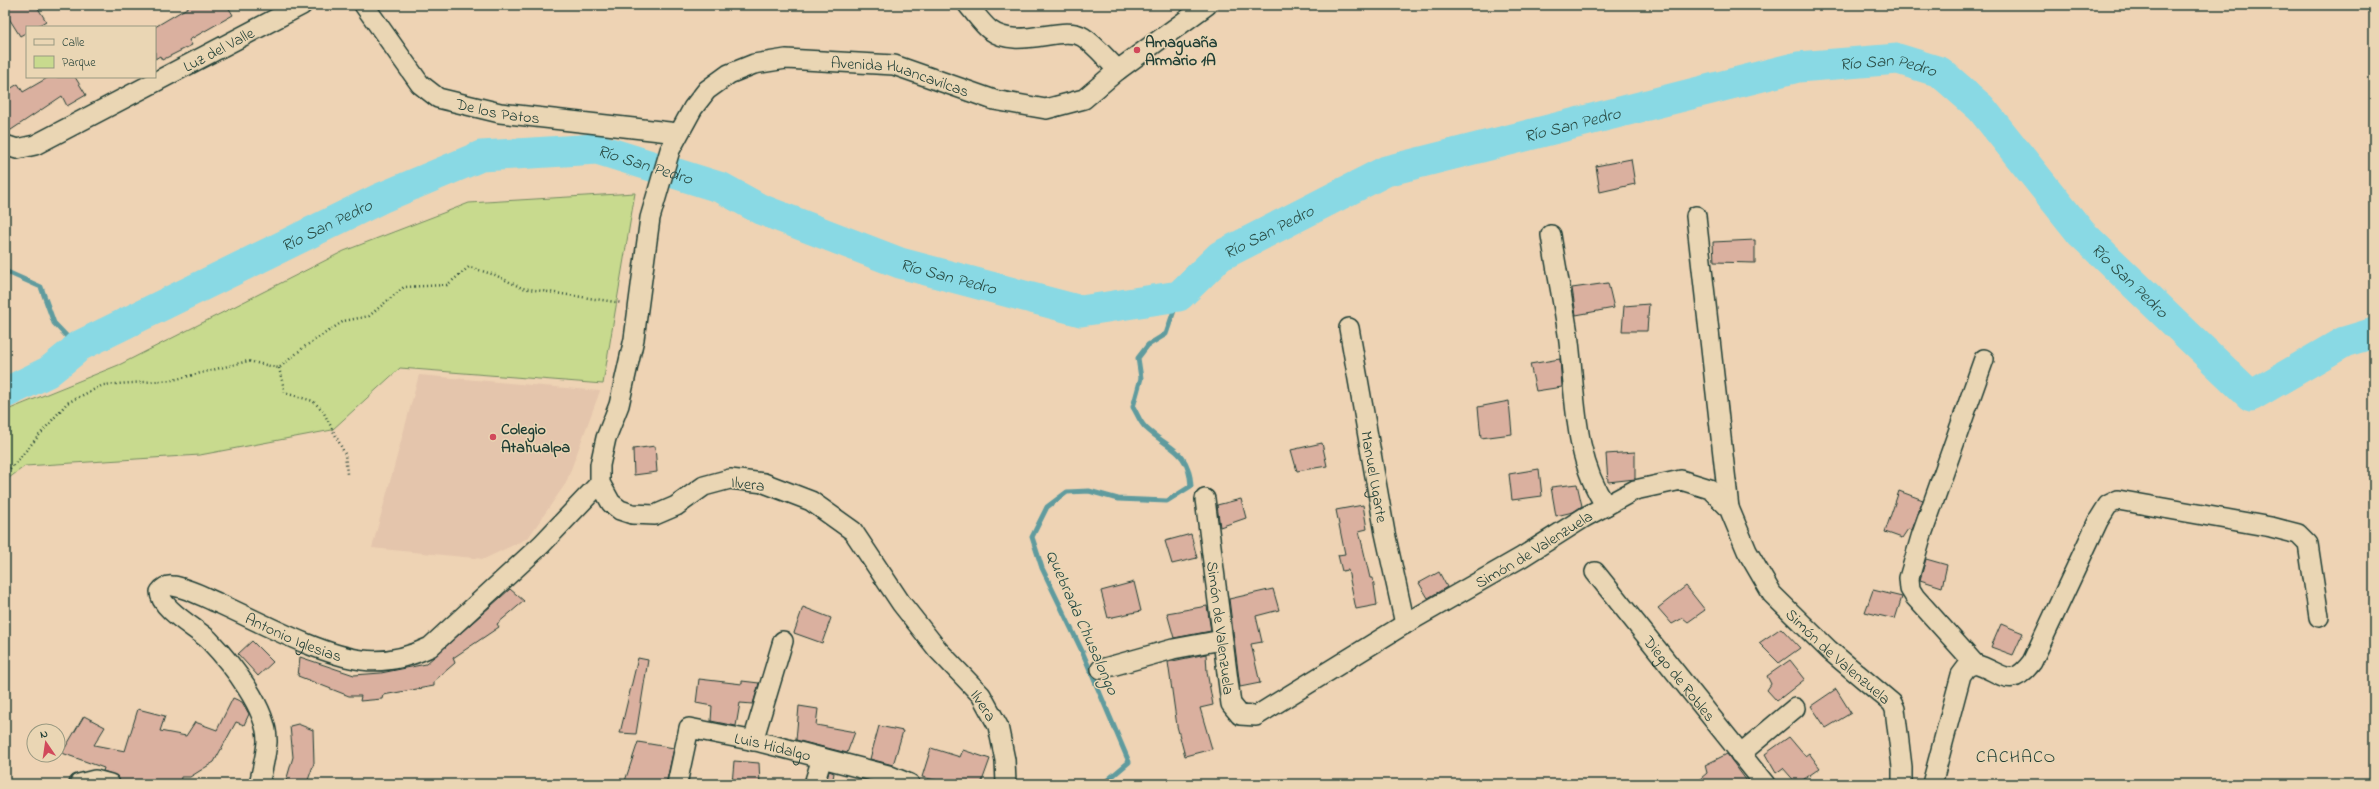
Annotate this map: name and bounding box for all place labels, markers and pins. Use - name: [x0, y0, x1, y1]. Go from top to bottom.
- place label: Amaguaña Armario 1A: [1145, 31, 1218, 73]
- marker: Amaguaña Armario 1A: [1132, 45, 1142, 55]
- place label: Colegio Atahualpa: [501, 418, 571, 460]
- marker: Colegio Atahualpa: [488, 432, 498, 442]

